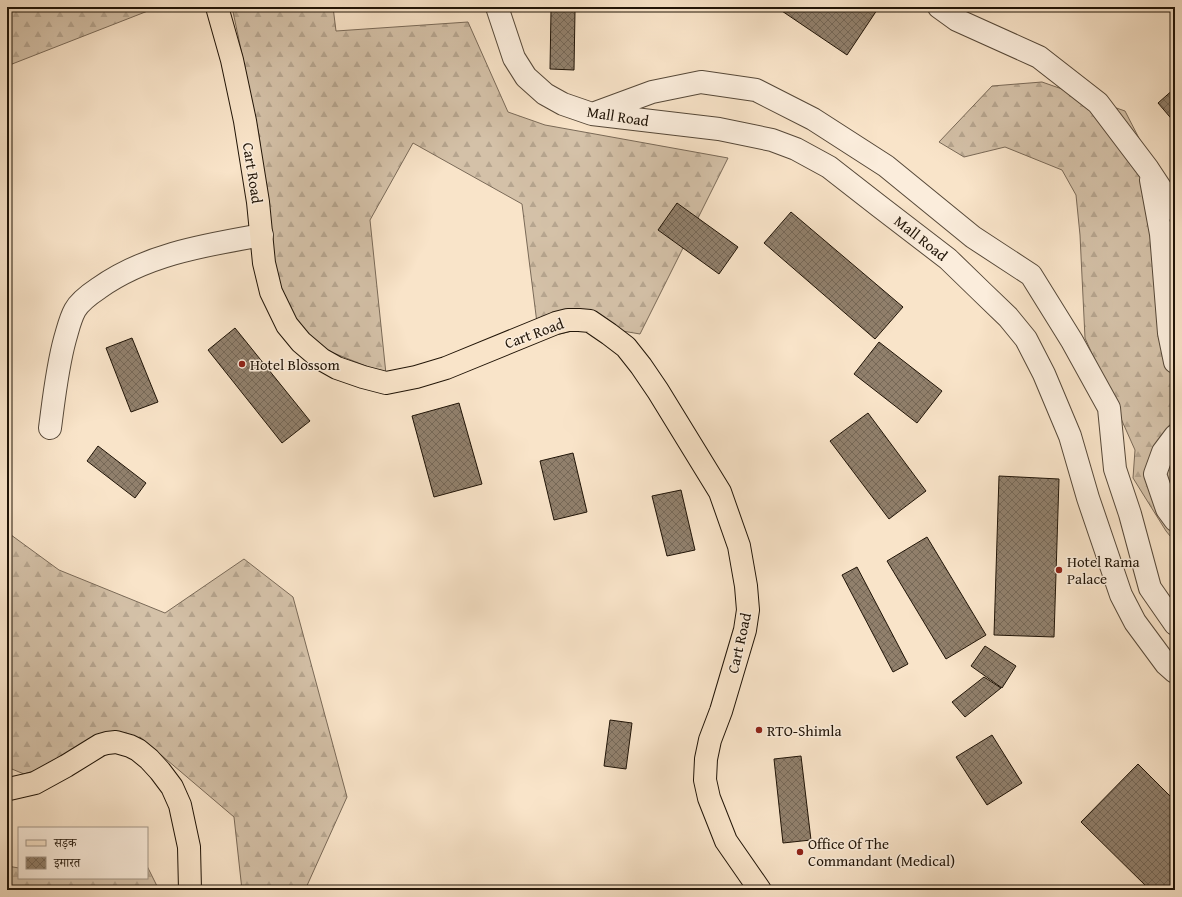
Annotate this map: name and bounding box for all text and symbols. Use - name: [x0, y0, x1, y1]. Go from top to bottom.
- street label: Mall Road: [585, 101, 651, 131]
- street label: Cart Road: [238, 141, 268, 205]
- street label: Mall Road: [890, 210, 952, 266]
- street label: Cart Road: [502, 313, 566, 353]
- place label: Hotel Blossom: [250, 354, 340, 375]
- marker: Hotel Blossom: [237, 359, 247, 369]
- place label: Hotel Rama Palace: [1067, 551, 1140, 589]
- marker: Hotel Rama Palace: [1054, 565, 1064, 575]
- street label: Cart Road: [722, 611, 756, 675]
- place label: RTO-Shimla: [767, 720, 842, 741]
- marker: RTO-Shimla: [754, 725, 764, 735]
- legend: [18, 827, 148, 879]
- place label: Office Of The Commandant (Medical): [808, 833, 955, 871]
- text: सड़क: [53, 834, 78, 851]
- marker: Office Of The Commandant (Medical): [795, 847, 805, 857]
- text: इमारत: [53, 854, 81, 871]

